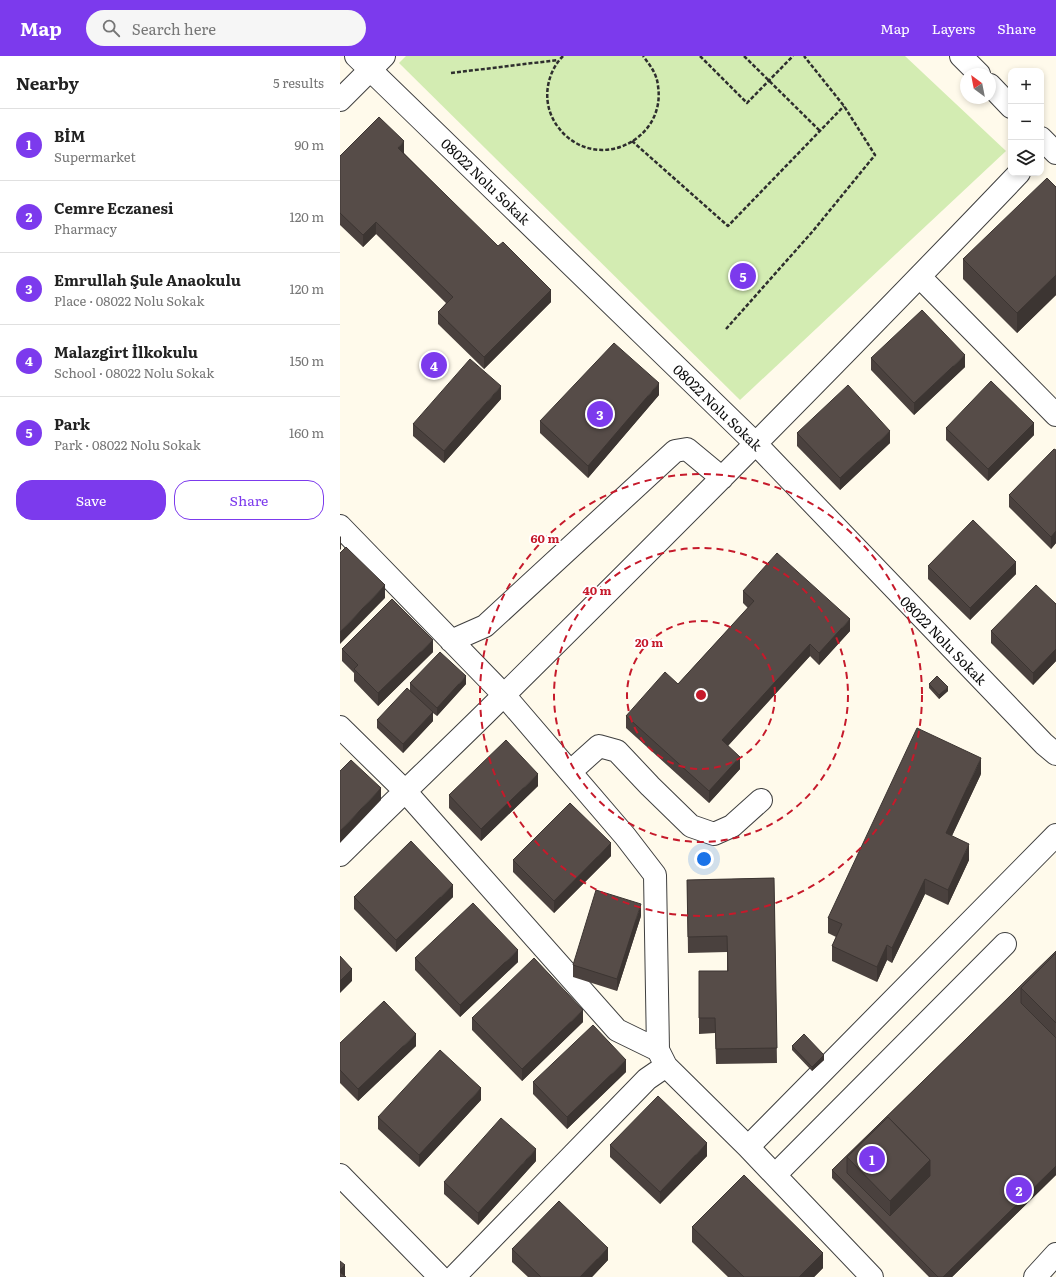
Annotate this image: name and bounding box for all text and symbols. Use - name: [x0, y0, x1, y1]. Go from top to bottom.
- search box: [86, 10, 366, 46]
- text: Map: [20, 14, 62, 42]
- icon: search: [100, 17, 122, 39]
- text: Search here: [132, 17, 216, 40]
- text: Map: [880, 18, 910, 38]
- text: Layers: [932, 18, 975, 38]
- text: Share: [997, 18, 1036, 38]
- north arrow: [960, 68, 996, 104]
- map controls: [1008, 68, 1044, 176]
- button: +: [1008, 68, 1044, 104]
- text: Nearby: [16, 70, 79, 95]
- text: 5 results: [273, 73, 324, 92]
- button: −: [1008, 104, 1044, 140]
- text: BİM: [54, 124, 85, 147]
- street label: 08022 Nolu Sokak: [437, 133, 535, 229]
- text: 1: [26, 135, 32, 154]
- text: 90 m: [294, 135, 324, 154]
- button: layers: [1008, 140, 1044, 176]
- text: Supermarket: [54, 147, 136, 166]
- text: Cemre Eczanesi: [54, 196, 173, 219]
- text: 2: [26, 207, 32, 226]
- text: 120 m: [289, 207, 324, 226]
- text: Pharmacy: [54, 219, 117, 238]
- pin: 5: [730, 261, 756, 291]
- text: Emrullah Şule Anaokulu: [54, 268, 241, 291]
- text: 3: [25, 279, 33, 298]
- text: 120 m: [289, 279, 324, 298]
- text: Place · 08022 Nolu Sokak: [54, 291, 204, 310]
- text: Malazgirt İlkokulu: [54, 340, 198, 363]
- pin: 4: [421, 350, 447, 380]
- text: 4: [25, 351, 33, 370]
- text: 150 m: [289, 351, 324, 370]
- street label: 08022 Nolu Sokak: [669, 359, 767, 455]
- text: School · 08022 Nolu Sokak: [54, 363, 214, 382]
- pin: 3: [587, 399, 613, 429]
- text: Park: [54, 412, 90, 435]
- text: 5: [25, 423, 33, 442]
- text: 160 m: [289, 423, 324, 442]
- text: Park · 08022 Nolu Sokak: [54, 435, 201, 454]
- button: Save: [16, 480, 166, 520]
- button: Share: [174, 480, 324, 520]
- text: 60 m: [531, 529, 559, 547]
- text: 40 m: [583, 581, 612, 599]
- street label: 08022 Nolu Sokak: [896, 591, 992, 689]
- text: 20 m: [635, 633, 663, 651]
- centre of rings: [694, 688, 708, 702]
- your location: [694, 849, 714, 869]
- pin: 1: [859, 1144, 885, 1174]
- pin: 2: [1006, 1175, 1032, 1205]

